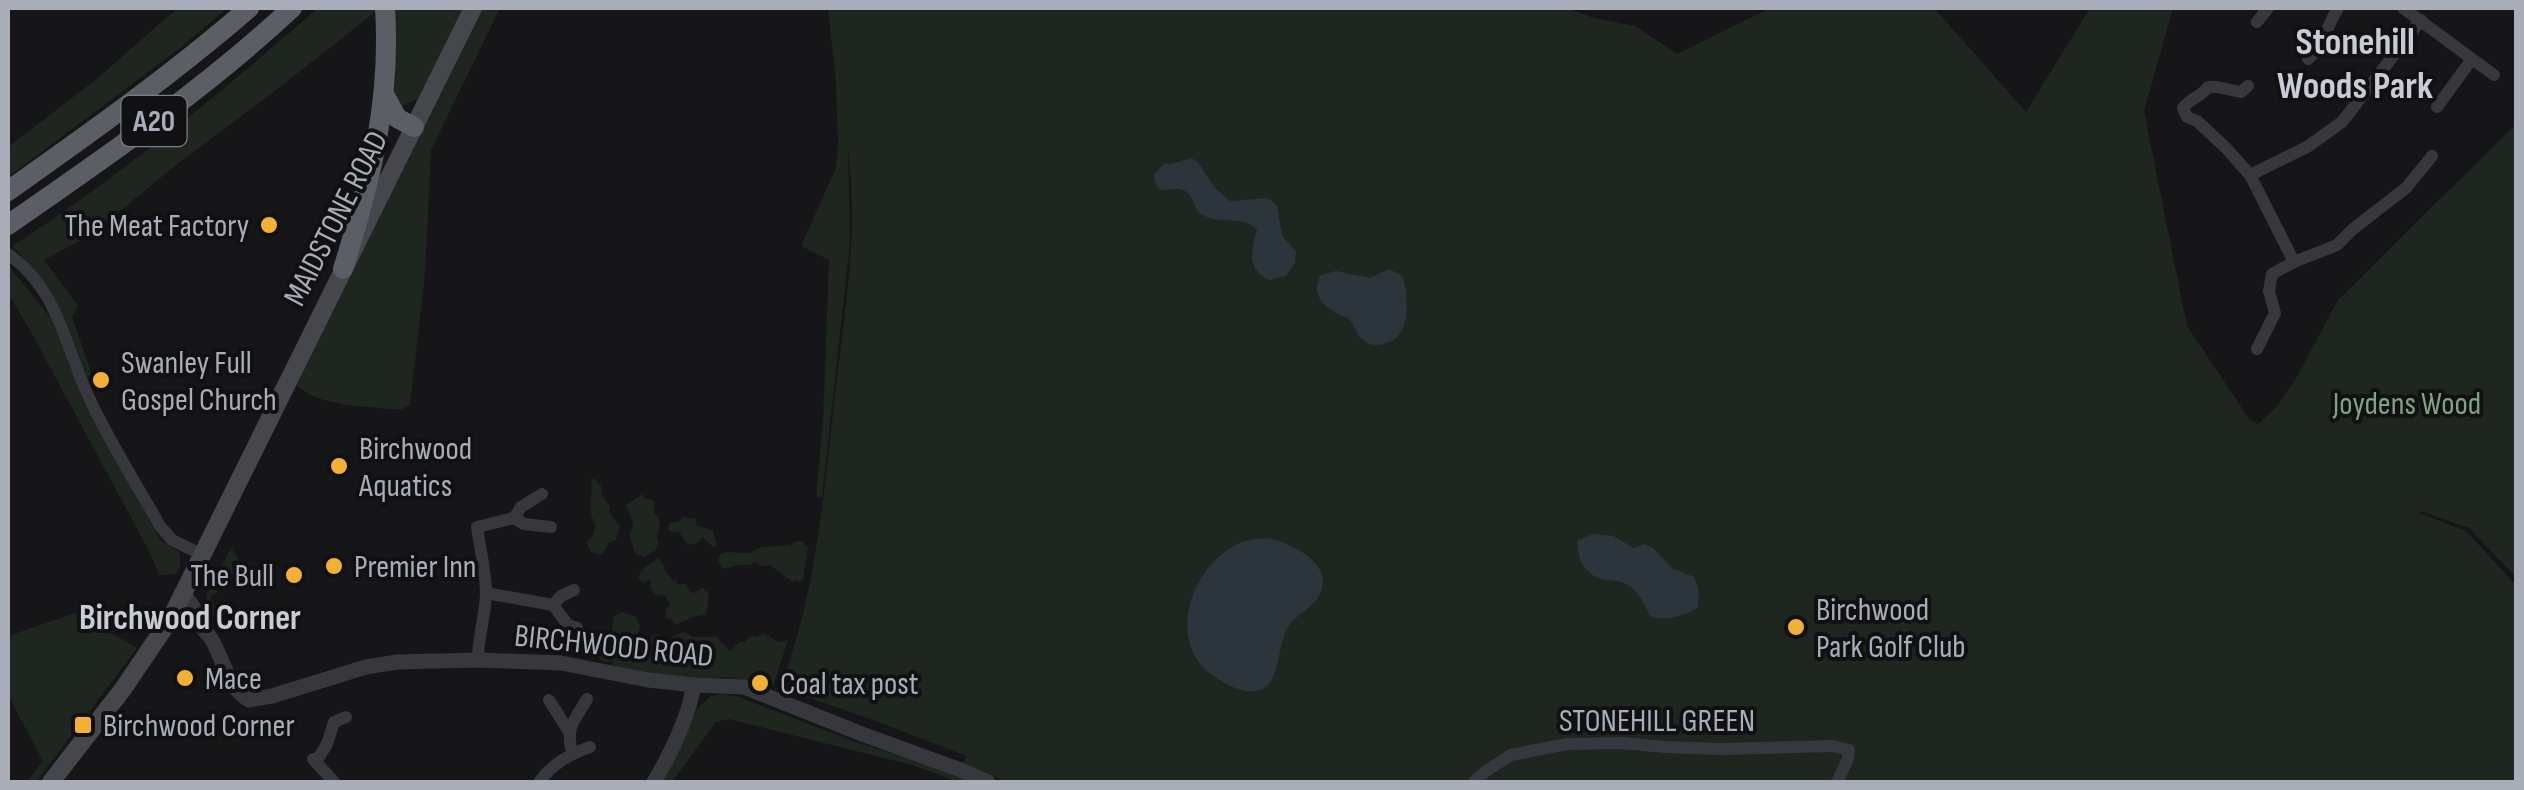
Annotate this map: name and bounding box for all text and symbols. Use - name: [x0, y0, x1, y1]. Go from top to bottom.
- district label: Stonehill Woods Park: [2277, 20, 2433, 109]
- road number: A20: [122, 96, 186, 146]
- street label: MAIDSTONE ROAD: [276, 125, 397, 312]
- place label: The Meat Factory: [65, 207, 249, 246]
- marker: The Meat Factory: [258, 214, 280, 236]
- place label: Swanley Full Gospel Church: [121, 344, 277, 420]
- marker: Swanley Full Gospel Church: [90, 369, 112, 391]
- park label: Joydens Wood: [2332, 385, 2481, 424]
- place label: Birchwood Aquatics: [358, 430, 472, 506]
- marker: Birchwood Aquatics: [328, 455, 350, 477]
- place label: Premier Inn: [354, 548, 477, 587]
- marker: Premier Inn: [323, 555, 345, 577]
- place label: The Bull: [190, 557, 274, 596]
- marker: The Bull: [283, 564, 305, 586]
- place label: Birchwood Park Golf Club: [1816, 591, 1966, 667]
- district label: Birchwood Corner: [79, 597, 301, 640]
- marker: Birchwood Park Golf Club: [1785, 616, 1807, 638]
- street label: BIRCHWOOD ROAD: [513, 617, 715, 676]
- place label: Mace: [205, 660, 262, 699]
- place label: Coal tax post: [780, 665, 918, 704]
- marker: Mace: [174, 667, 196, 689]
- marker: Coal tax post: [749, 672, 771, 694]
- street label: STONEHILL GREEN: [1559, 702, 1755, 741]
- place label: Birchwood Corner: [103, 707, 295, 746]
- marker: Birchwood Corner: [72, 714, 94, 736]

